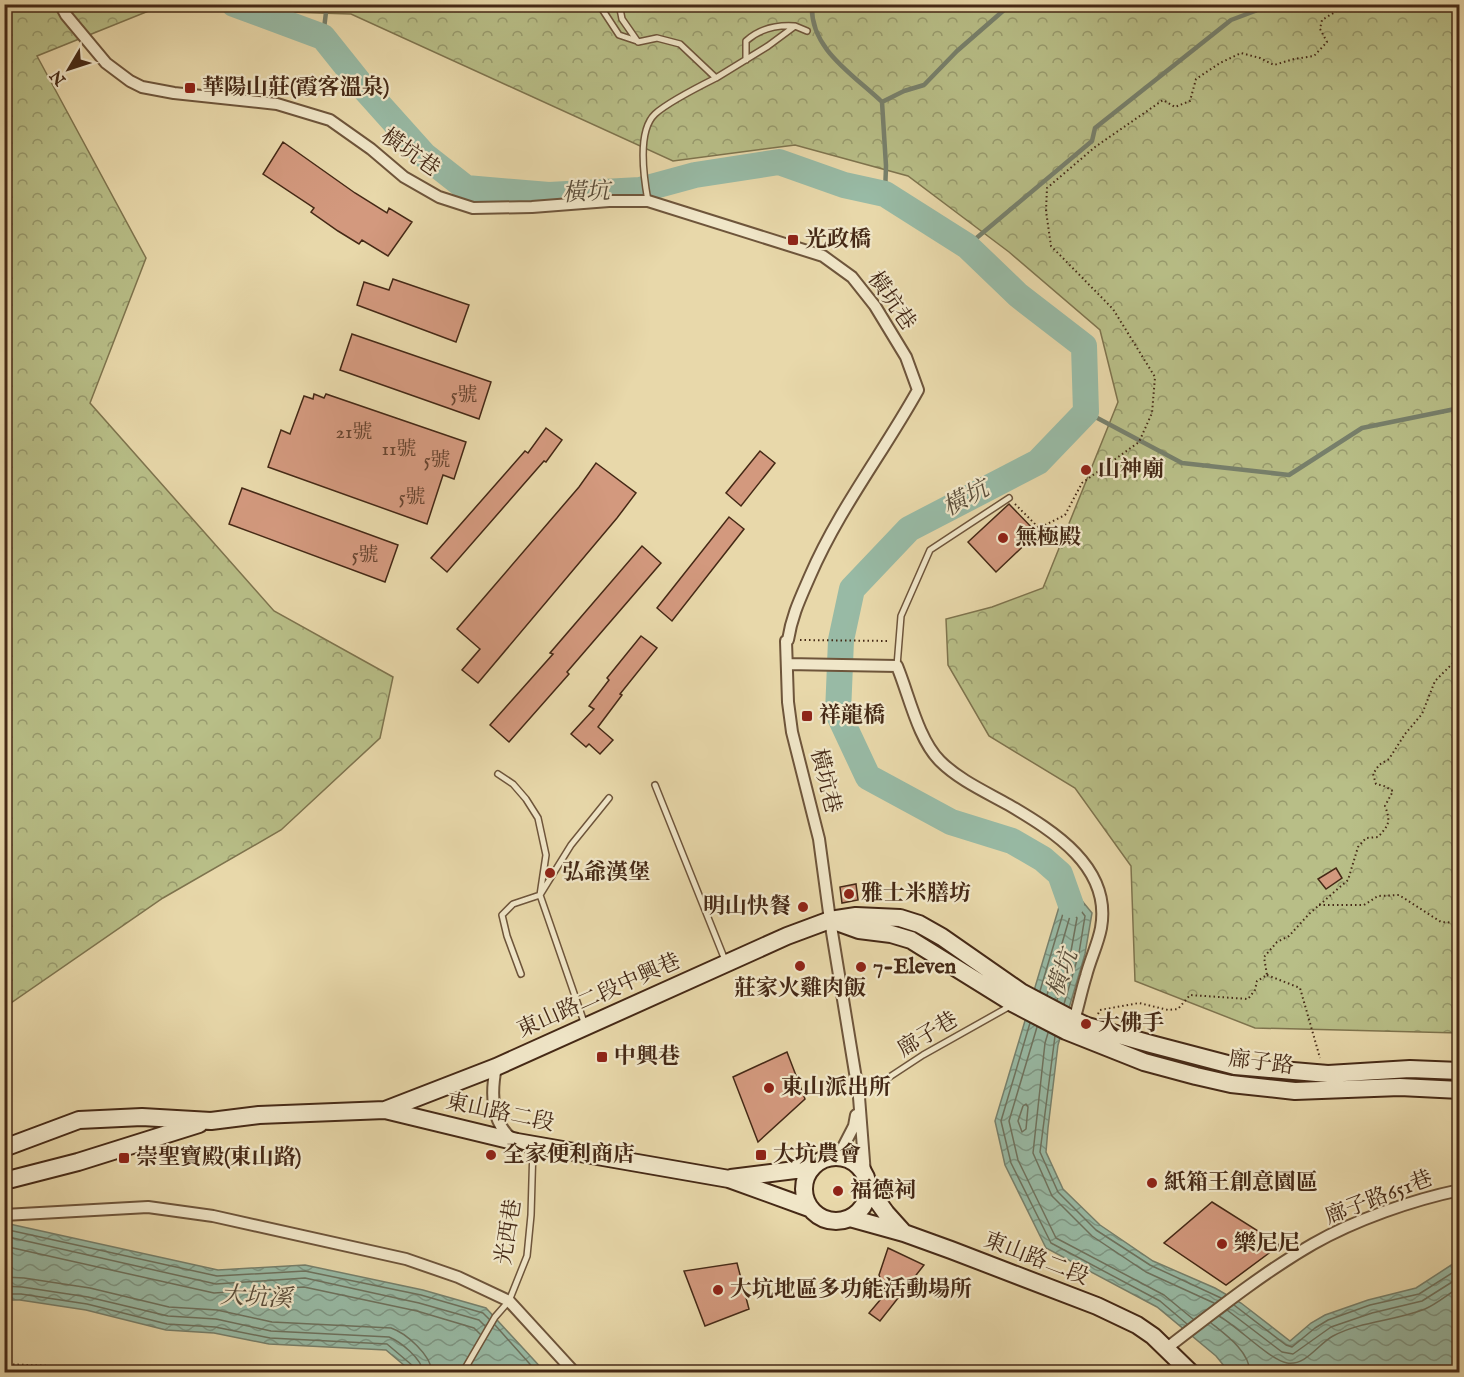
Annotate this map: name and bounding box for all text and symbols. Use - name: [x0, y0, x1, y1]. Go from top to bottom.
- north arrow: [39, 39, 99, 99]
- text: N: [47, 65, 72, 90]
- place label: 華陽山莊(霞客溫泉): [202, 74, 389, 102]
- marker: 華陽山莊(霞客溫泉): [183, 81, 197, 95]
- street label: 橫坑巷: [375, 123, 445, 183]
- water label: 橫坑: [561, 176, 615, 210]
- place label: 光政橋: [805, 226, 871, 254]
- marker: 光政橋: [786, 233, 800, 247]
- street label: 橫坑巷: [861, 266, 921, 336]
- house number: 5號: [450, 383, 478, 408]
- house number: 21號: [336, 420, 372, 445]
- house number: 11號: [382, 437, 416, 462]
- house number: 5號: [423, 448, 451, 473]
- place label: 山神廟: [1098, 456, 1164, 484]
- marker: 山神廟: [1079, 463, 1093, 477]
- water label: 橫坑: [938, 472, 998, 524]
- house number: 5號: [398, 485, 426, 510]
- place label: 無極殿: [1015, 524, 1081, 552]
- marker: 無極殿: [996, 531, 1010, 545]
- house number: 5號: [351, 543, 379, 568]
- place label: 祥龍橋: [819, 702, 885, 730]
- marker: 祥龍橋: [800, 709, 814, 723]
- street label: 橫坑巷: [803, 746, 847, 816]
- place label: 弘爺漢堡: [562, 859, 650, 887]
- marker: 弘爺漢堡: [543, 866, 557, 880]
- place label: 雅士米膳坊: [861, 880, 971, 908]
- marker: 雅士米膳坊: [842, 887, 856, 901]
- place label: 明山快餐: [703, 893, 791, 921]
- marker: 明山快餐: [796, 900, 810, 914]
- water label: 橫坑: [1041, 942, 1087, 1002]
- street label: 東山路二段中興巷: [513, 947, 685, 1045]
- place label: 7-Eleven: [873, 953, 957, 981]
- marker: 莊家火雞肉飯: [793, 959, 807, 973]
- marker: 7-Eleven: [854, 960, 868, 974]
- place label: 莊家火雞肉飯: [734, 975, 866, 1003]
- street label: 廍子巷: [892, 1006, 964, 1064]
- place label: 大佛手: [1098, 1010, 1164, 1038]
- marker: 大佛手: [1079, 1017, 1093, 1031]
- place label: 中興巷: [614, 1043, 680, 1071]
- street label: 廍子路: [1227, 1045, 1295, 1081]
- marker: 中興巷: [595, 1050, 609, 1064]
- place label: 東山派出所: [781, 1074, 891, 1102]
- marker: 東山派出所: [762, 1081, 776, 1095]
- street label: 東山路二段: [443, 1088, 557, 1138]
- place label: 全家便利商店: [503, 1141, 635, 1169]
- place label: 大坑農會: [773, 1141, 861, 1169]
- place label: 崇聖寶殿(東山路): [136, 1144, 301, 1172]
- marker: 全家便利商店: [484, 1148, 498, 1162]
- marker: 大坑農會: [754, 1148, 768, 1162]
- marker: 崇聖寶殿(東山路): [117, 1151, 131, 1165]
- street label: 廍子路651巷: [1321, 1165, 1437, 1231]
- place label: 紙箱王創意園區: [1164, 1169, 1318, 1197]
- marker: 紙箱王創意園區: [1145, 1176, 1159, 1190]
- place label: 福德祠: [850, 1177, 916, 1205]
- marker: 福德祠: [831, 1184, 845, 1198]
- street label: 光西巷: [490, 1197, 528, 1267]
- street label: 東山路二段: [980, 1226, 1092, 1292]
- place label: 樂尼尼: [1234, 1230, 1300, 1258]
- marker: 樂尼尼: [1215, 1237, 1229, 1251]
- place label: 大坑地區多功能活動場所: [730, 1276, 972, 1304]
- water label: 大坑溪: [219, 1281, 296, 1316]
- marker: 大坑地區多功能活動場所: [711, 1283, 725, 1297]

